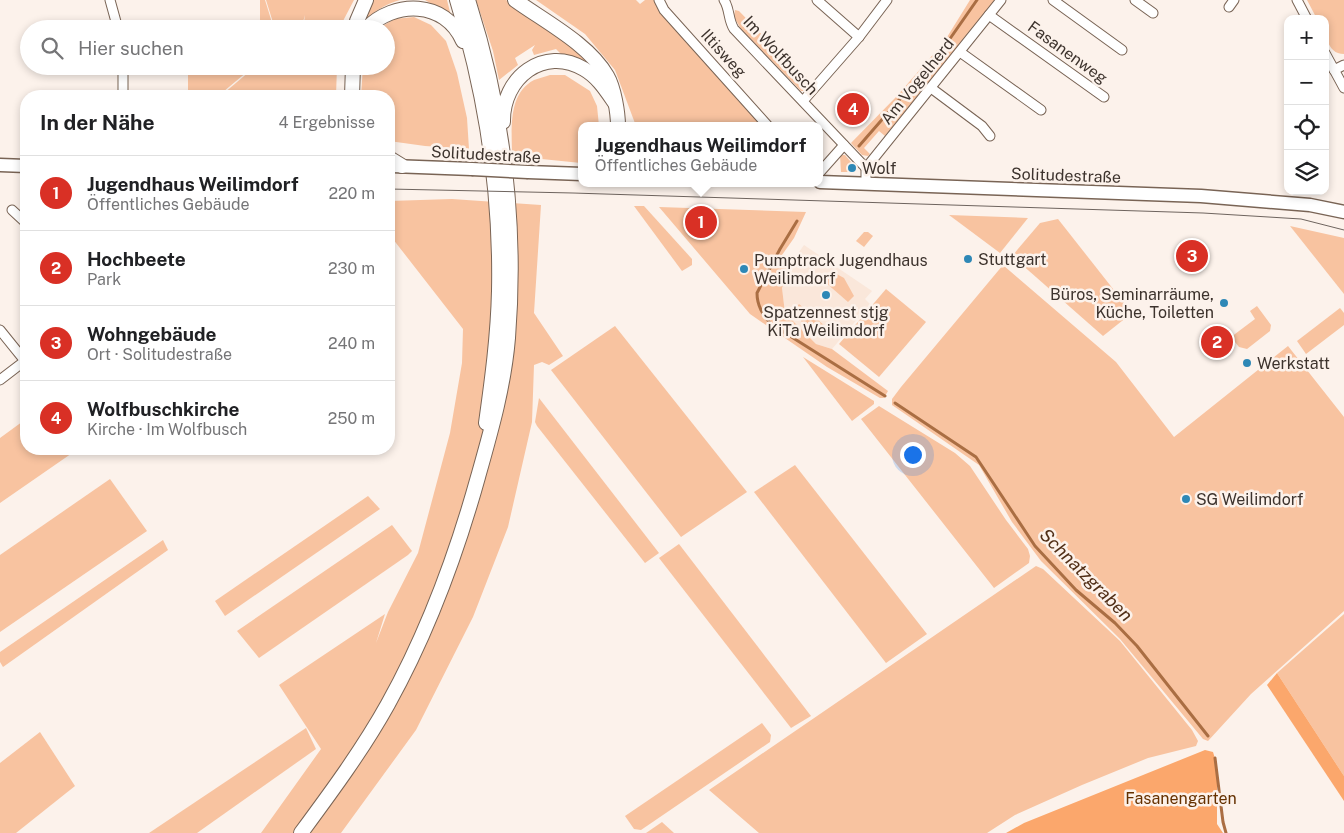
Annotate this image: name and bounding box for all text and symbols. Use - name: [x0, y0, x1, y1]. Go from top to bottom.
- street label: Im Wolfbusch: [739, 12, 822, 99]
- map controls: [1284, 15, 1329, 195]
- button: +: [1284, 15, 1329, 60]
- street label: Fasanenweg: [1024, 17, 1111, 88]
- search box: [20, 20, 395, 75]
- street label: Iltisweg: [697, 25, 750, 81]
- icon: search: [38, 34, 66, 62]
- street label: Am Vogelherd: [877, 34, 958, 128]
- text: Hier suchen: [78, 37, 184, 59]
- button: −: [1284, 60, 1329, 105]
- pin: 4: [837, 90, 869, 128]
- button: locate: [1284, 105, 1329, 150]
- text: In der Nähe: [40, 110, 155, 135]
- text: 4 Ergebnisse: [279, 113, 375, 132]
- popup: [578, 122, 823, 187]
- text: Jugendhaus Weilimdorf: [595, 134, 806, 156]
- street label: Solitudestraße: [431, 142, 541, 167]
- button: layers: [1284, 150, 1329, 195]
- text: Öffentliches Gebäude: [595, 156, 757, 175]
- place label: Wolf: [862, 159, 896, 178]
- marker: Wolf: [846, 162, 858, 174]
- street label: Solitudestraße: [1011, 164, 1121, 187]
- text: Jugendhaus Weilimdorf: [87, 173, 298, 195]
- text: 1: [53, 184, 59, 203]
- text: 220 m: [328, 184, 375, 203]
- text: Öffentliches Gebäude: [87, 195, 250, 214]
- pin: 1: [685, 203, 717, 241]
- pin: 3: [1176, 237, 1208, 275]
- text: Hochbeete: [87, 248, 186, 270]
- place label: Stuttgart: [978, 250, 1047, 269]
- place label: Pumptrack Jugendhaus Weilimdorf: [754, 251, 928, 288]
- marker: Stuttgart: [962, 253, 974, 265]
- text: 2: [51, 259, 61, 278]
- text: 230 m: [328, 259, 375, 278]
- marker: Pumptrack Jugendhaus Weilimdorf: [738, 263, 750, 275]
- text: Park: [87, 270, 121, 289]
- place label: Büros, Seminarräume, Küche, Toiletten: [1050, 285, 1214, 322]
- marker: Spatzennest stjg KiTa Weilimdorf: [820, 289, 832, 301]
- marker: Büros, Seminarräume, Küche, Toiletten: [1218, 297, 1230, 309]
- place label: Spatzennest stjg KiTa Weilimdorf: [763, 303, 889, 340]
- text: Wohngebäude: [87, 323, 217, 345]
- pin: 2: [1201, 323, 1233, 361]
- text: 3: [51, 334, 61, 353]
- text: 240 m: [328, 334, 375, 353]
- text: Ort · Solitudestraße: [87, 345, 232, 364]
- place label: Werkstatt: [1257, 354, 1330, 373]
- marker: Werkstatt: [1241, 357, 1253, 369]
- text: Wolfbuschkirche: [87, 398, 240, 420]
- text: 4: [51, 409, 61, 428]
- text: 250 m: [328, 409, 375, 428]
- text: Kirche · Im Wolfbusch: [87, 420, 247, 439]
- your location: [900, 442, 926, 468]
- place label: SG Weilimdorf: [1196, 490, 1303, 509]
- marker: SG Weilimdorf: [1180, 493, 1192, 505]
- water label: Schnatzgraben: [1036, 524, 1137, 625]
- park label: Fasanengarten: [1125, 789, 1237, 808]

